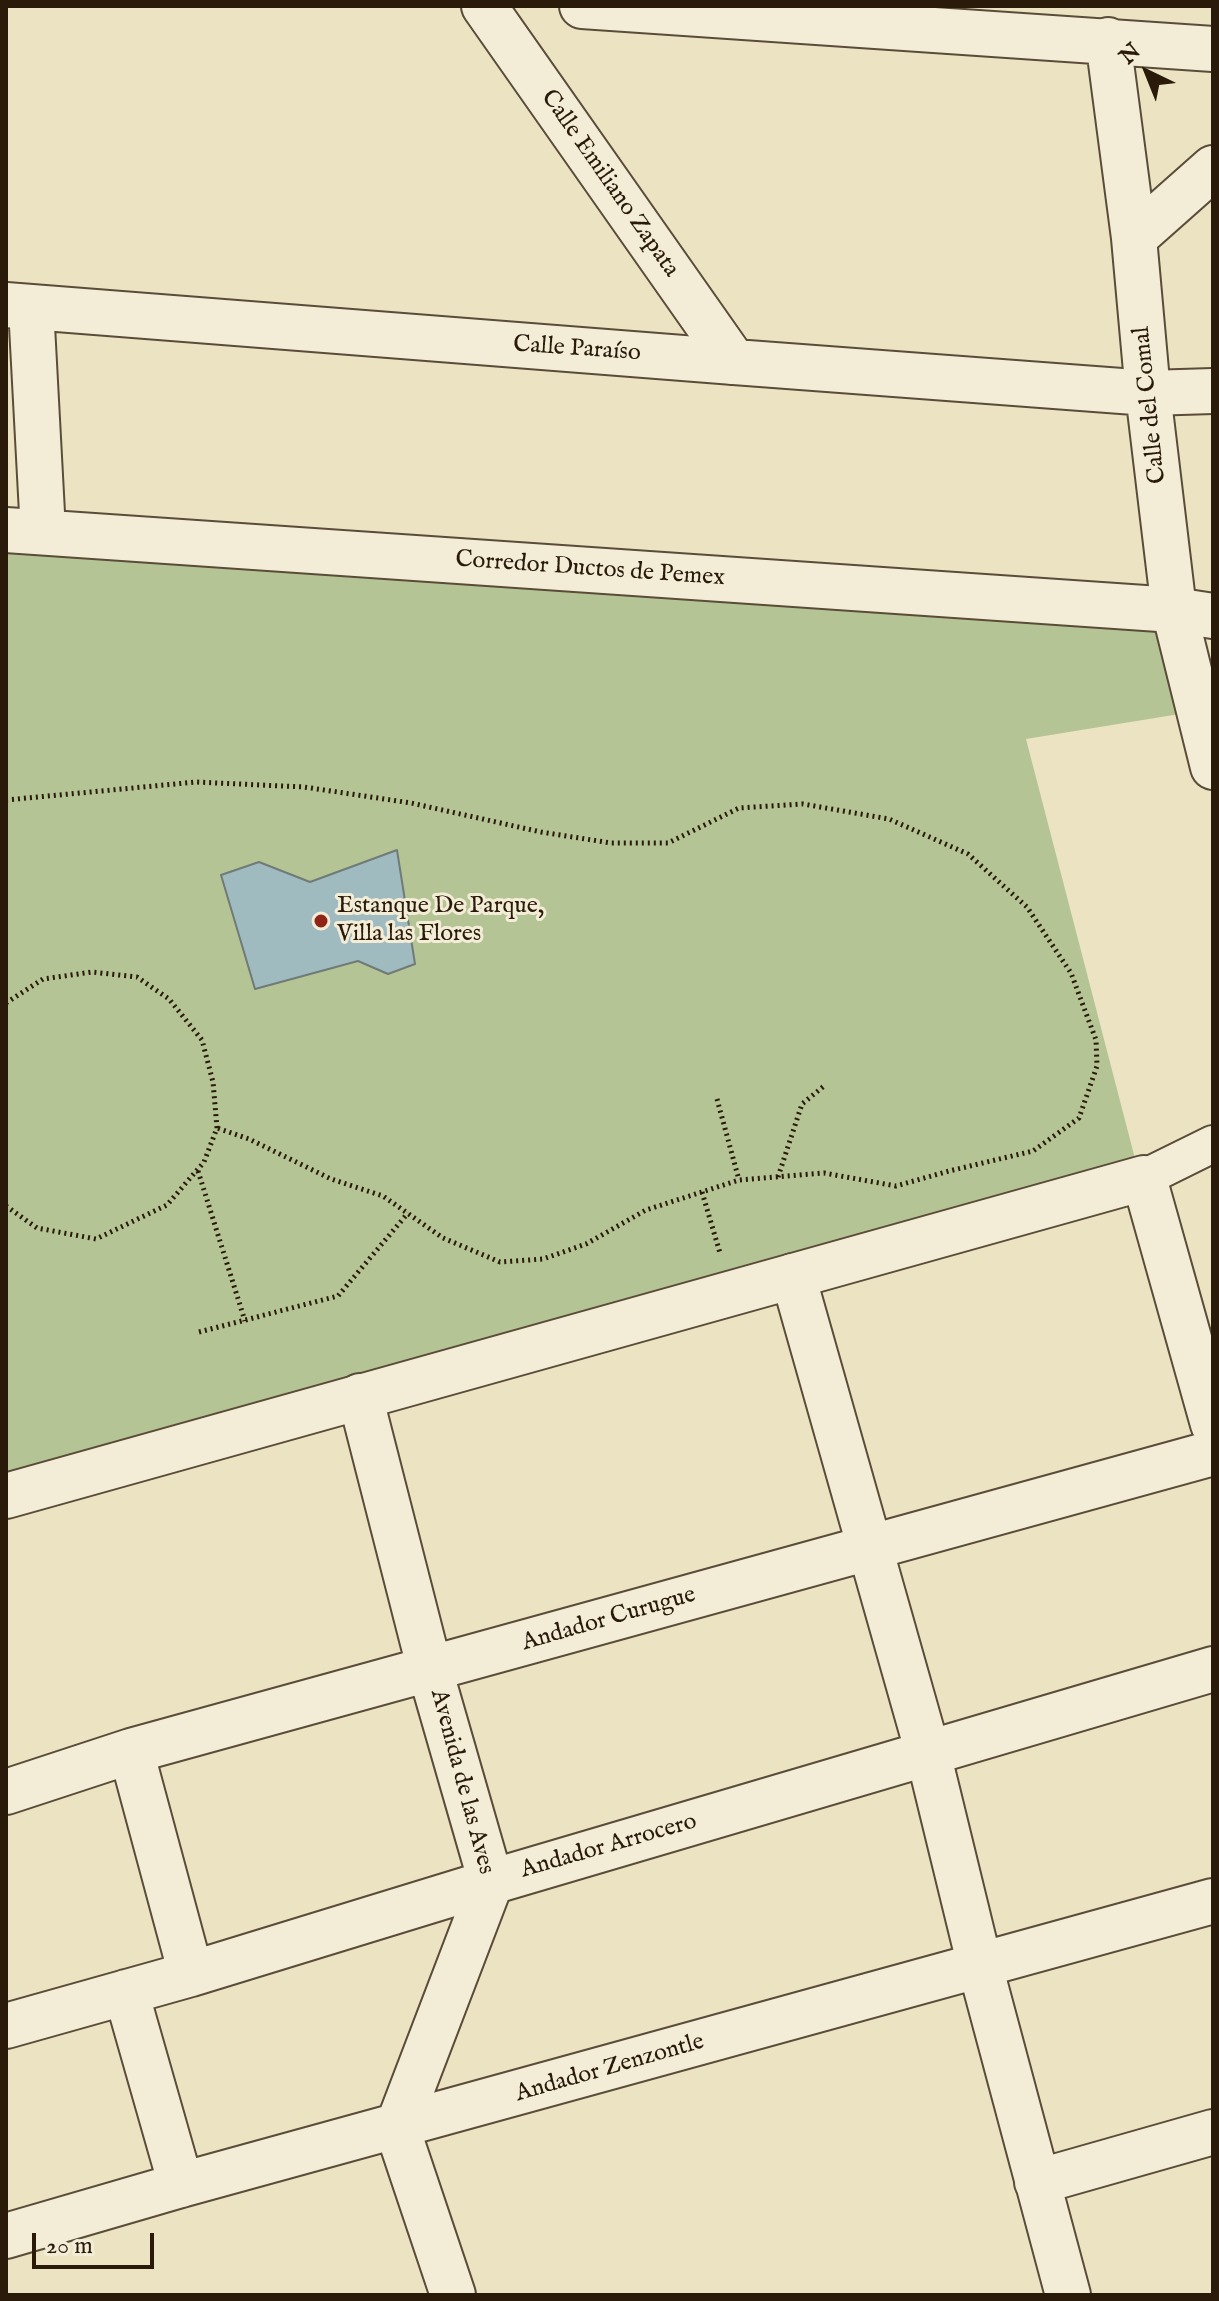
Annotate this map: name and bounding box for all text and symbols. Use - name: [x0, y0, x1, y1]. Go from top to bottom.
- north arrow: [1107, 32, 1187, 112]
- text: N: [1114, 38, 1147, 71]
- street label: Calle Emiliano Zapata: [534, 85, 684, 283]
- street label: Calle del Comal: [1128, 325, 1174, 485]
- street label: Calle Paraíso: [512, 331, 642, 369]
- street label: Corredor Ductos de Pemex: [454, 546, 726, 594]
- place label: Estanque De Parque, Villa las Flores: [337, 893, 544, 949]
- marker: Estanque De Parque, Villa las Flores: [312, 912, 330, 930]
- street label: Andador Curugue: [519, 1581, 699, 1659]
- street label: Avenida de las Aves: [422, 1686, 500, 1878]
- street label: Andador Arrocero: [518, 1808, 700, 1886]
- street label: Andador Zenzontle: [512, 2028, 708, 2110]
- scale bar: [36, 2217, 158, 2267]
- text: 20 m: [46, 2231, 93, 2262]

